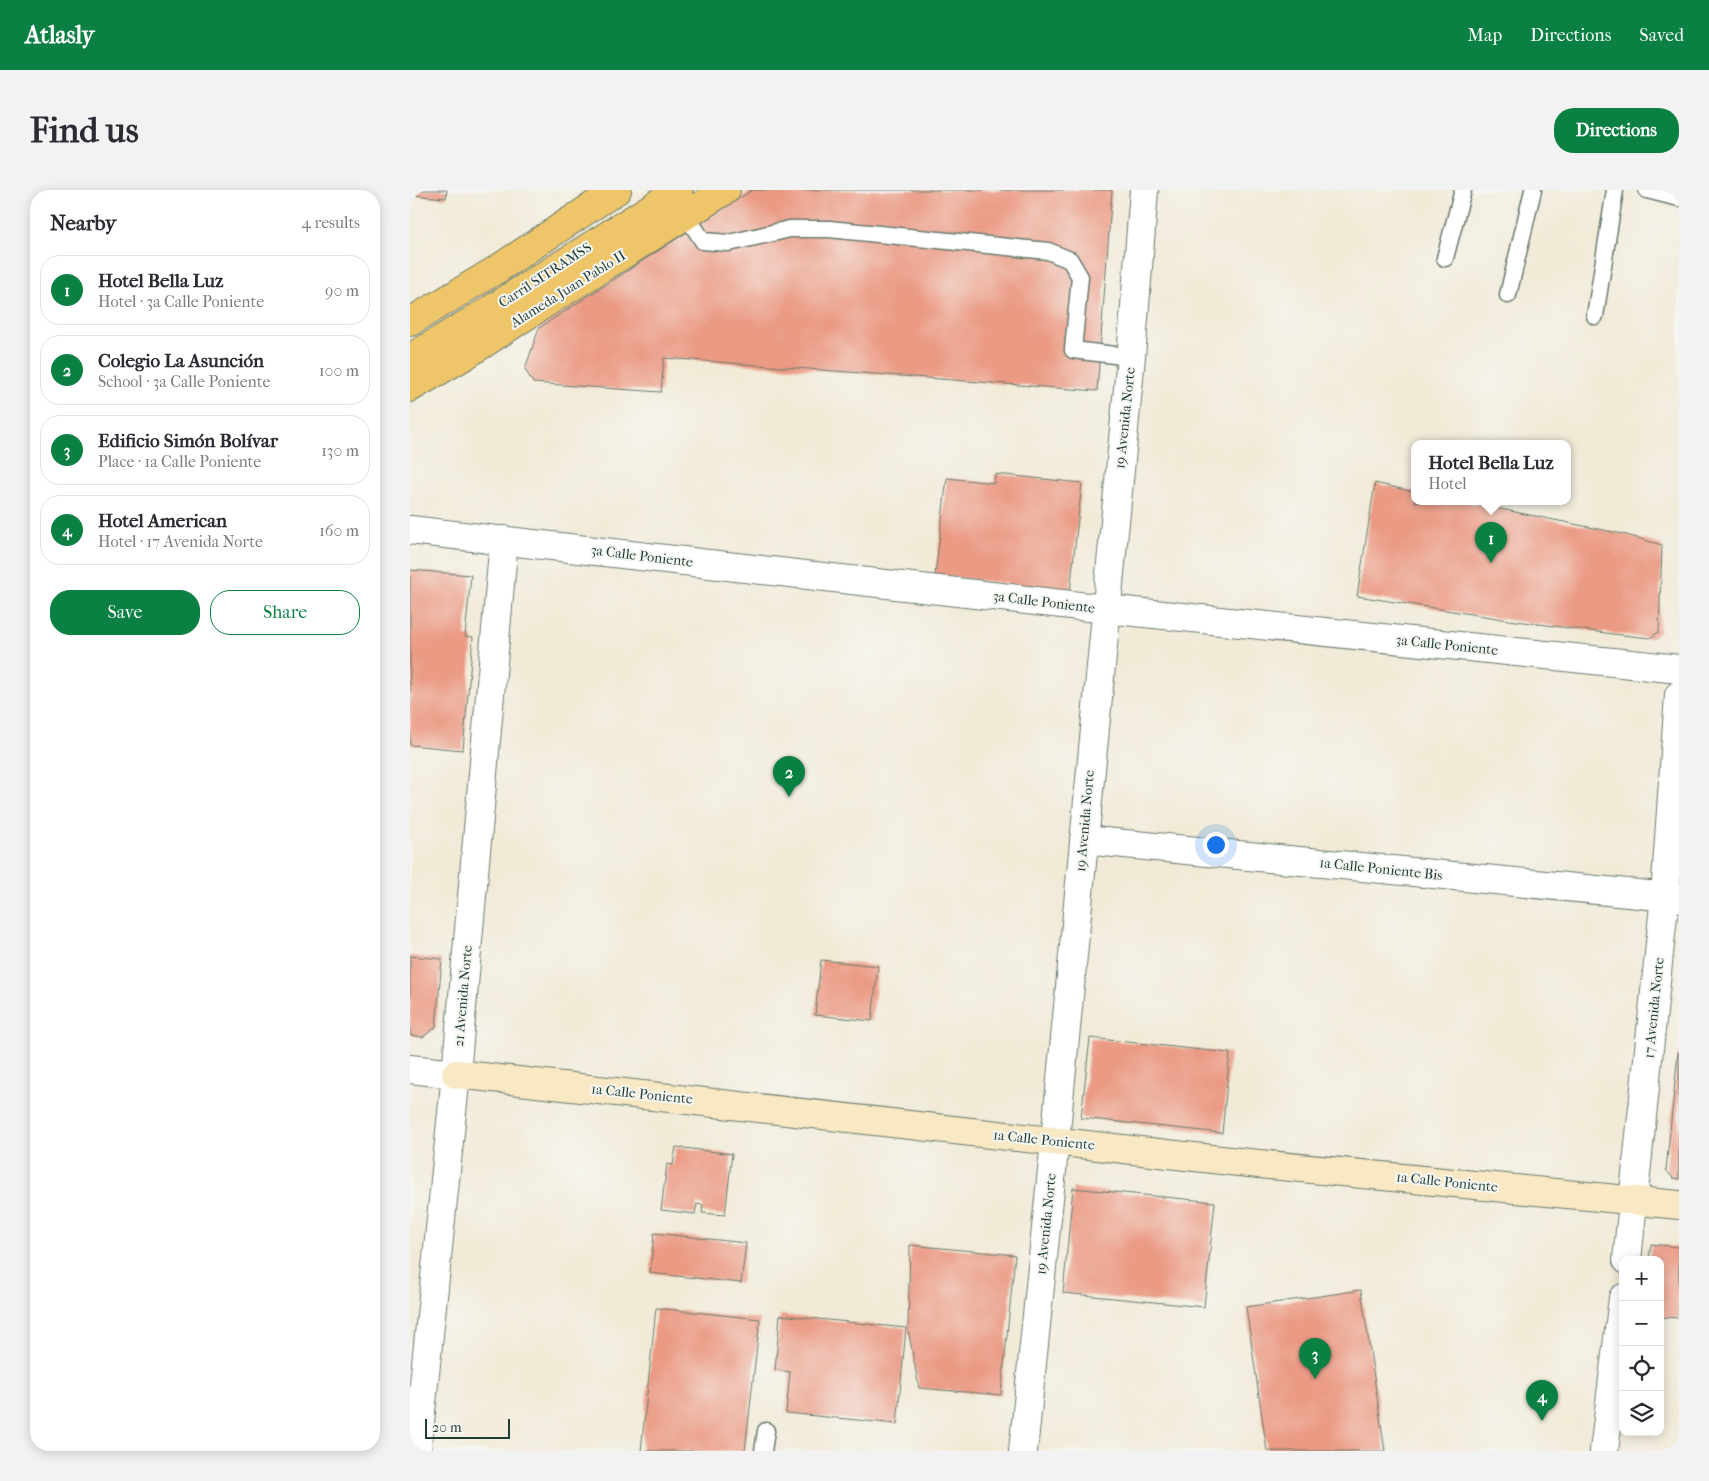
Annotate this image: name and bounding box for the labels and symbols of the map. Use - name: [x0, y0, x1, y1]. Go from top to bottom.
- street label: Carril SITRAMSS: [495, 239, 595, 311]
- street label: Alameda Juan Pablo II: [507, 246, 629, 332]
- street label: 19 Avenida Norte: [1111, 366, 1139, 470]
- pin: 1: [1475, 522, 1507, 563]
- street label: 3a Calle Poniente: [590, 541, 694, 571]
- street label: 3a Calle Poniente: [992, 587, 1096, 617]
- street label: 3a Calle Poniente: [1395, 631, 1499, 659]
- pin: 2: [773, 756, 805, 797]
- street label: 19 Avenida Norte: [1072, 769, 1098, 873]
- your location: [1203, 832, 1229, 858]
- street label: 1a Calle Poniente Bis: [1319, 854, 1443, 884]
- street label: 21 Avenida Norte: [450, 944, 476, 1048]
- street label: 17 Avenida Norte: [1640, 956, 1668, 1060]
- street label: 1a Calle Poniente: [590, 1080, 694, 1108]
- street label: 1a Calle Poniente: [992, 1126, 1096, 1154]
- street label: 1a Calle Poniente: [1395, 1168, 1499, 1196]
- street label: 19 Avenida Norte: [1032, 1172, 1060, 1276]
- pin: 3: [1299, 1338, 1331, 1379]
- pin: 4: [1526, 1380, 1558, 1421]
- scale bar: [425, 1416, 510, 1439]

